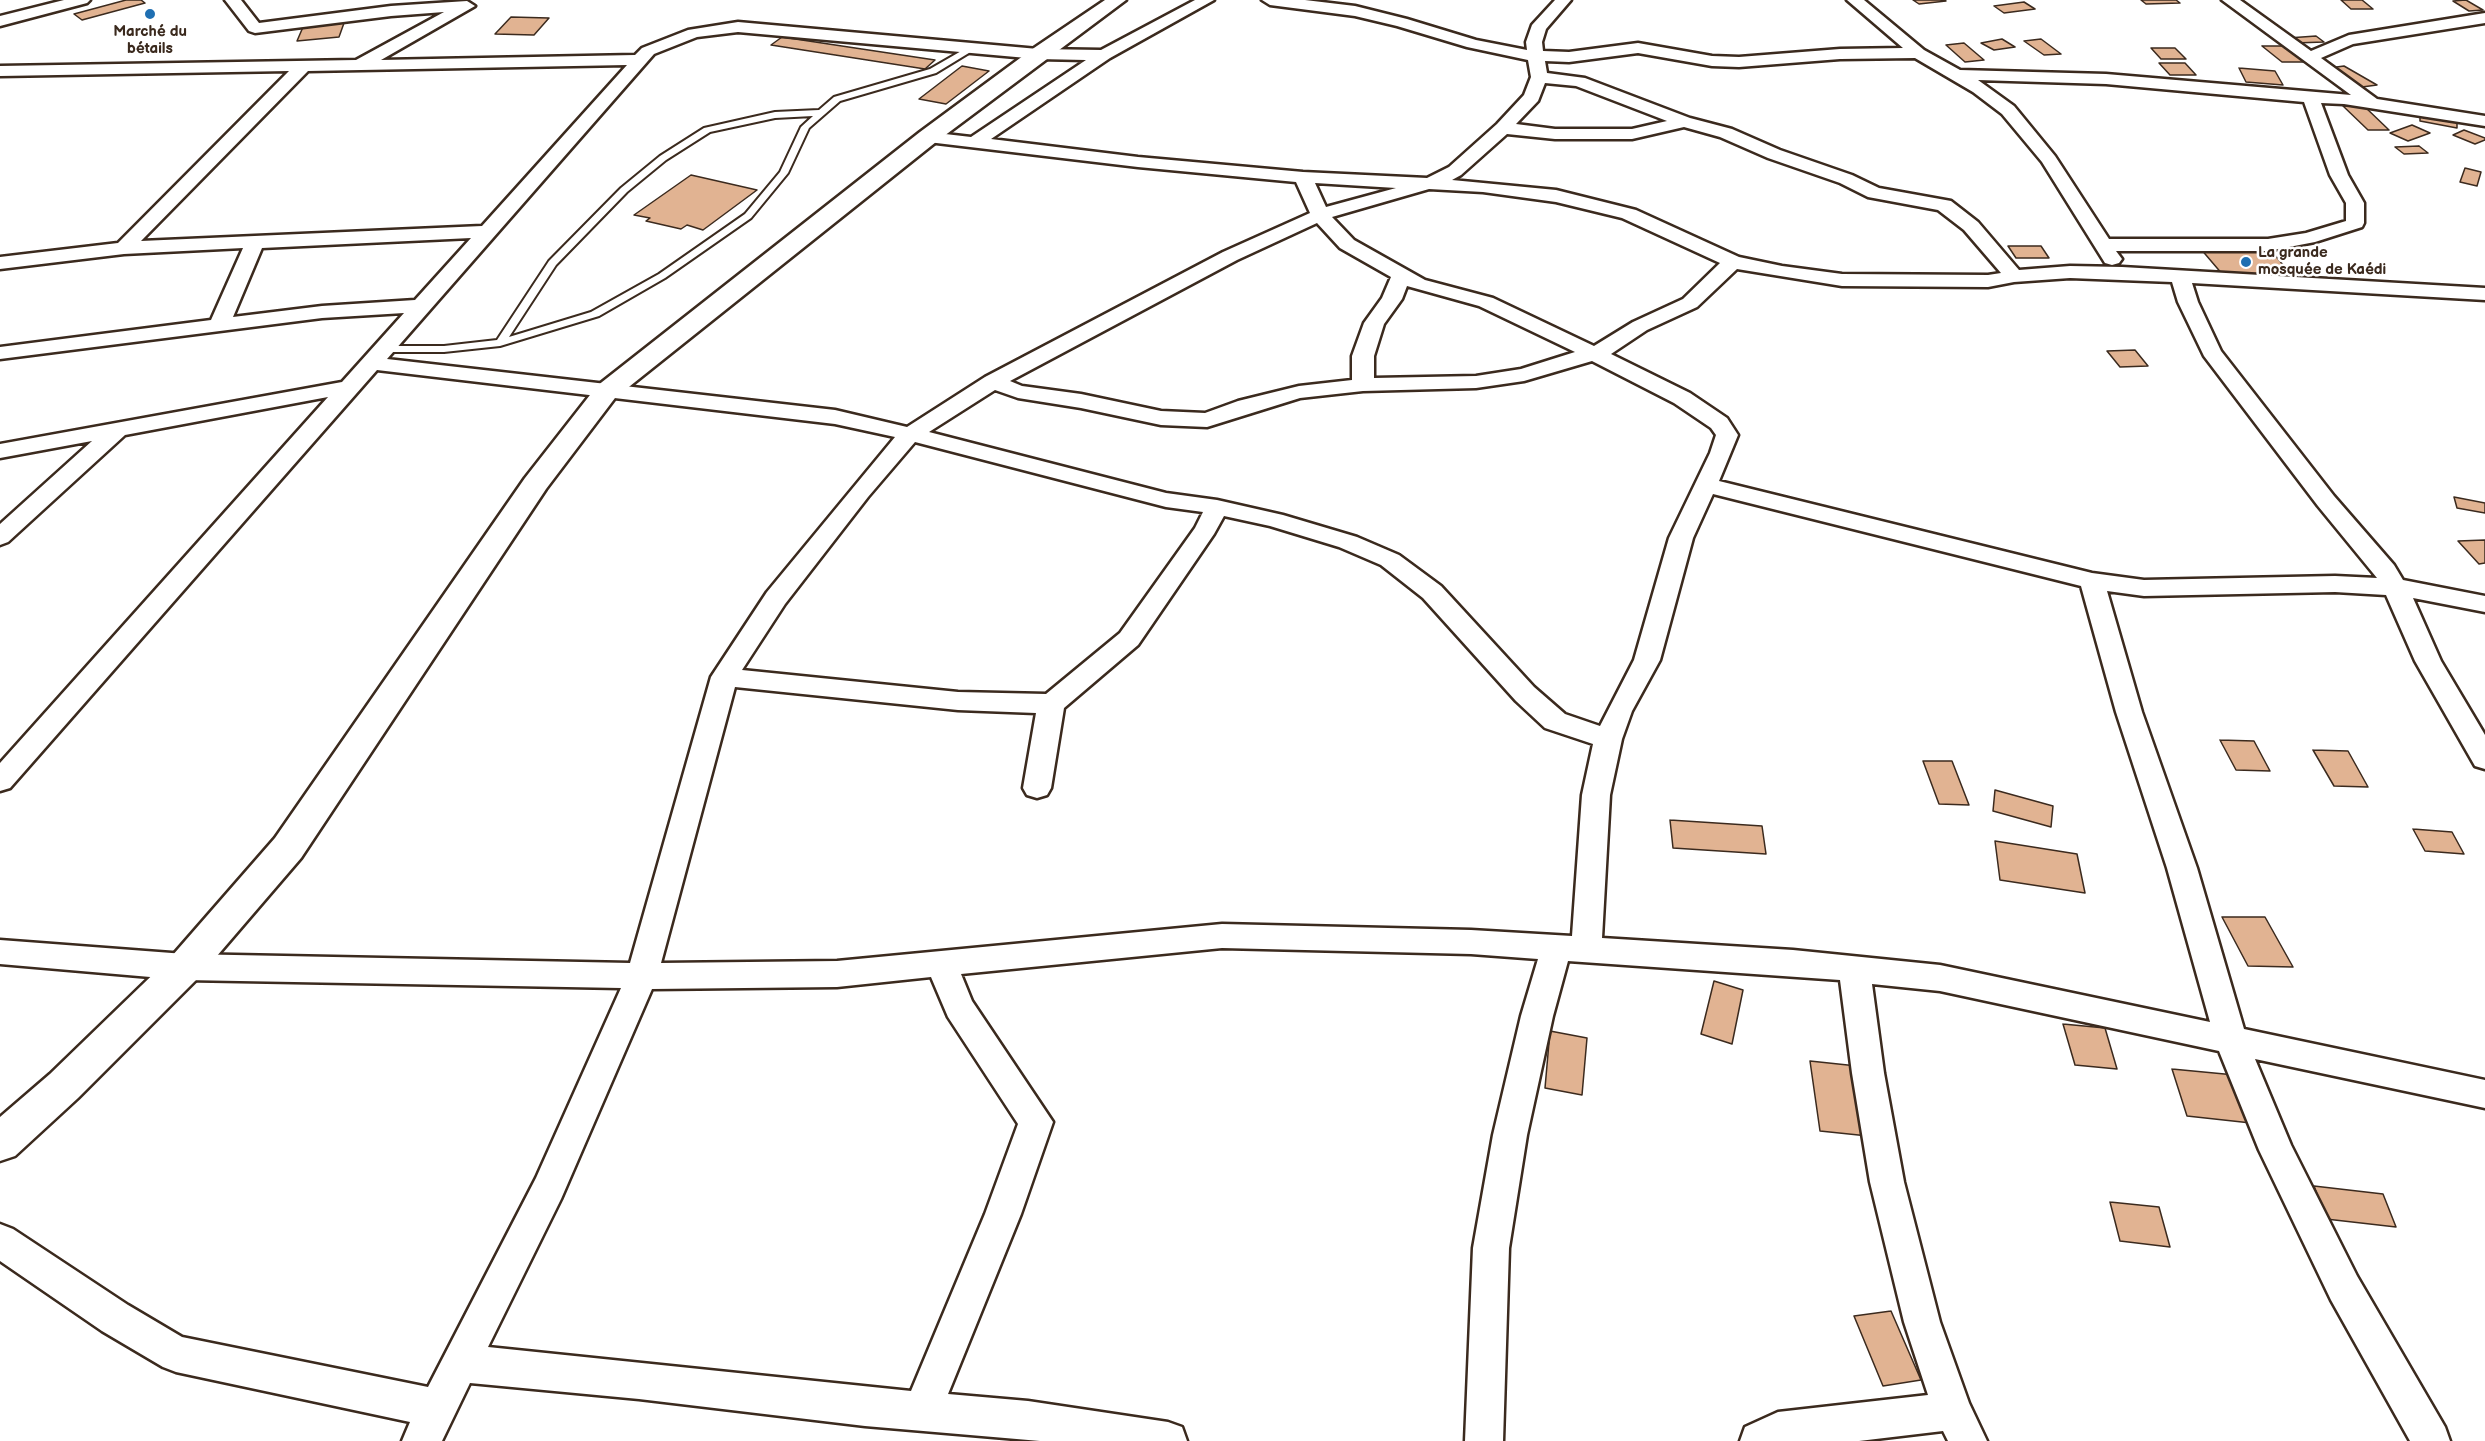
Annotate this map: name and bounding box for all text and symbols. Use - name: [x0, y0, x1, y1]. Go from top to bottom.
- marker: Marché du bétails: [143, 7, 157, 21]
- place label: Marché du bétails: [113, 23, 187, 58]
- place label: La grande mosquée de Kaédi: [2258, 244, 2386, 279]
- marker: La grande mosquée de Kaédi: [2239, 255, 2253, 269]

